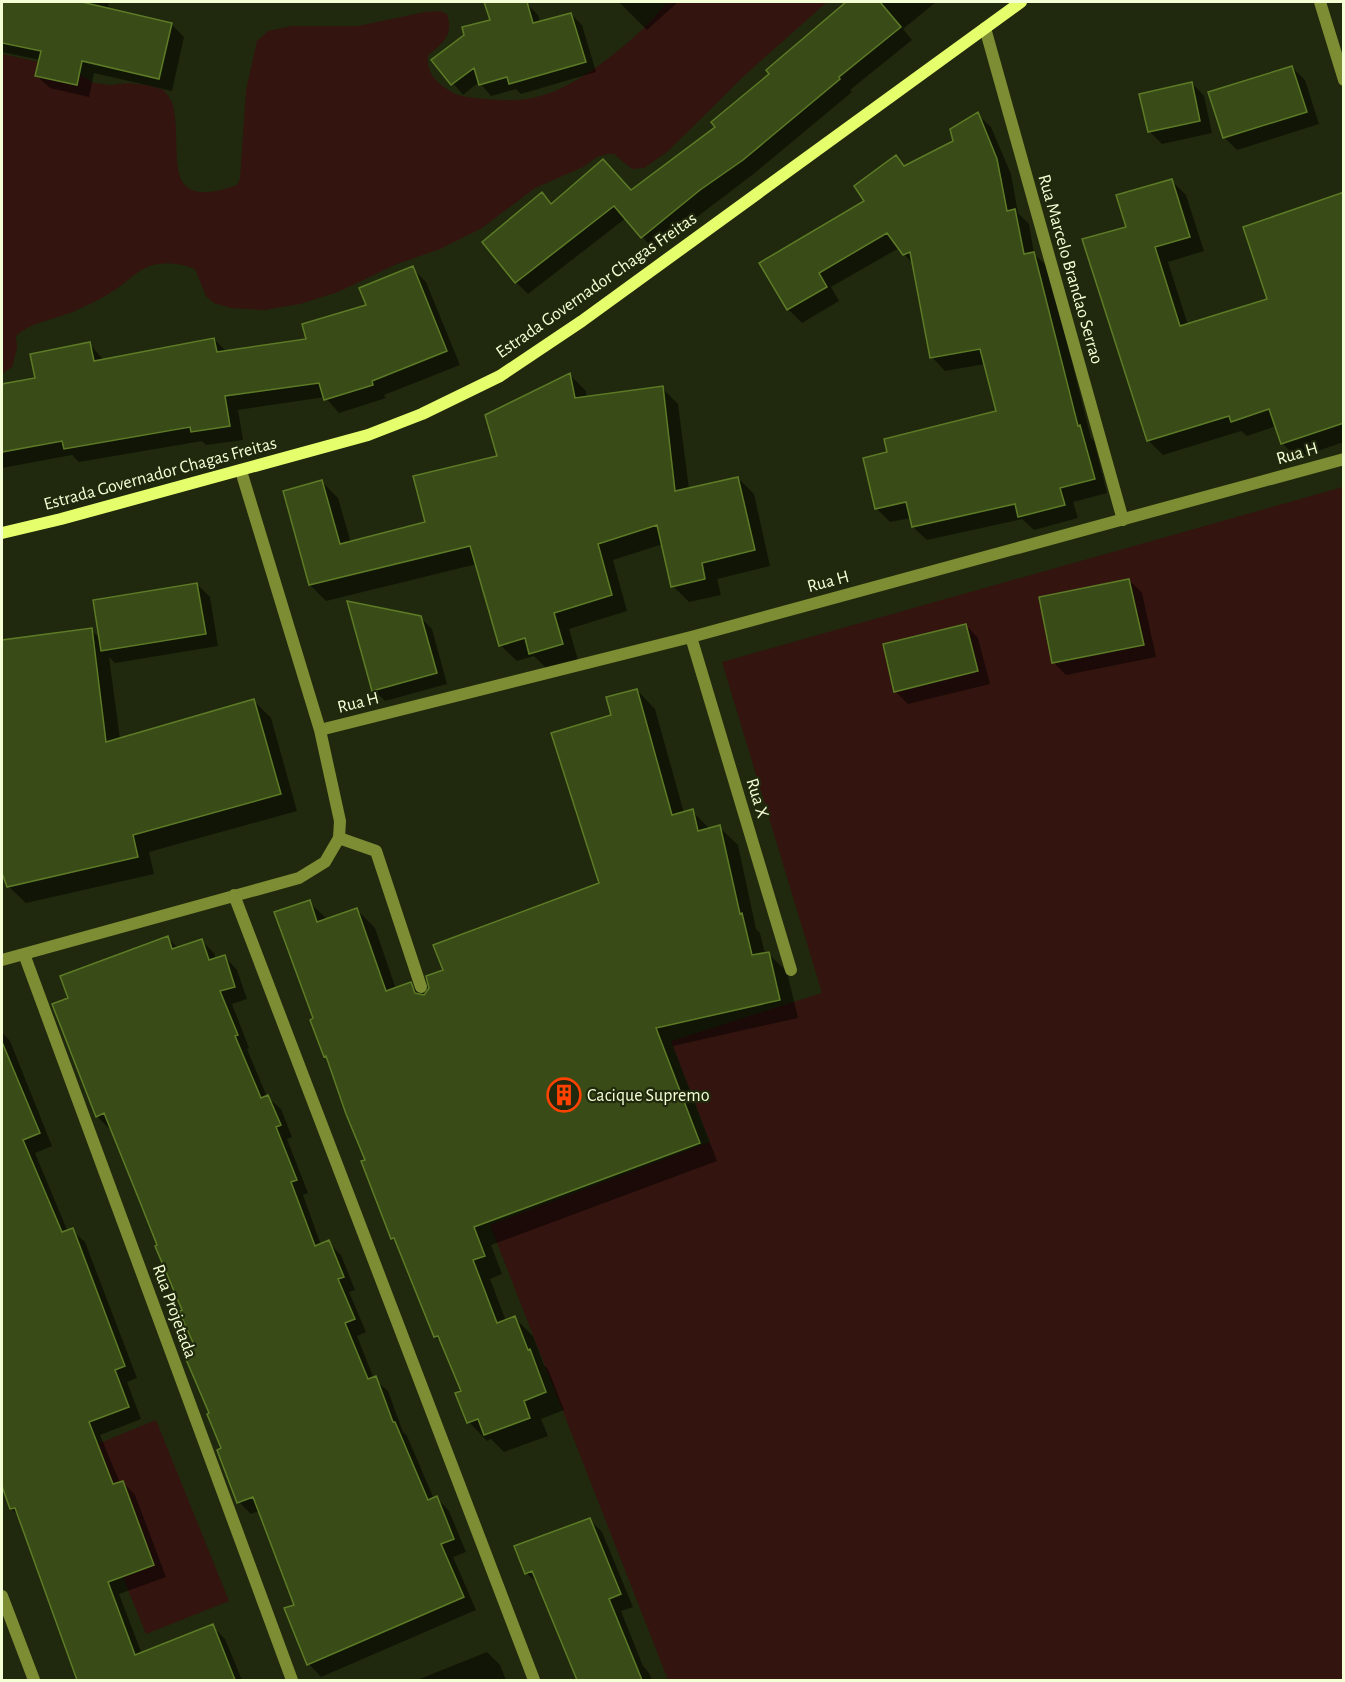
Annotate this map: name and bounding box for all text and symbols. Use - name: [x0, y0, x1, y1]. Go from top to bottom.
- street label: Rua Marcelo Brandao Serrao: [1034, 172, 1106, 366]
- street label: Estrada Governador Chagas Freitas: [493, 210, 700, 362]
- street label: Estrada Governador Chagas Freitas: [42, 434, 279, 514]
- street label: Rua H: [1274, 439, 1320, 468]
- street label: Rua H: [805, 568, 851, 596]
- street label: Rua H: [335, 689, 381, 717]
- street label: Rua X: [742, 776, 772, 821]
- building icon: Cacique Supremo: [546, 1077, 582, 1113]
- place label: Cacique Supremo: [587, 1087, 710, 1105]
- street label: Rua Projetada: [149, 1262, 199, 1361]

